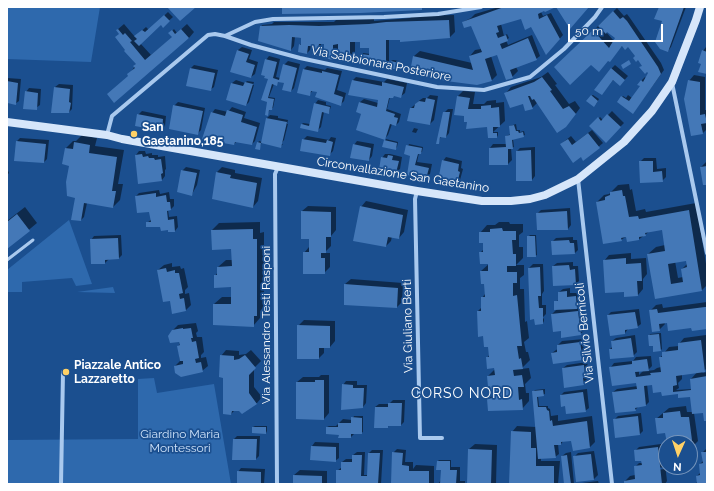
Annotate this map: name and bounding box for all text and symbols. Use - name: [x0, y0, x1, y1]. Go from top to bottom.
- scale bar: [570, 16, 665, 42]
- text: 50 m: [575, 24, 603, 38]
- street label: Via Sabbionara Posteriore: [310, 43, 452, 85]
- place label: San Gaetanino,185: [142, 120, 224, 148]
- marker: San Gaetanino,185: [129, 129, 139, 139]
- street label: Circonvallazione San Gaetanino: [316, 154, 490, 196]
- street label: Via Alessandro Testi Rasponi: [259, 246, 273, 404]
- street label: Via Giuliano Berti: [400, 279, 416, 373]
- street label: Via Silvio Bernicoli: [573, 282, 597, 384]
- place label: Piazzale Antico Lazzaretto: [74, 358, 161, 386]
- marker: Piazzale Antico Lazzaretto: [61, 367, 71, 377]
- district label: CORSO NORD: [411, 386, 513, 402]
- park label: Giardino Maria Montessori: [140, 427, 220, 455]
- north arrow: [658, 435, 698, 475]
- text: N: [673, 460, 682, 473]

